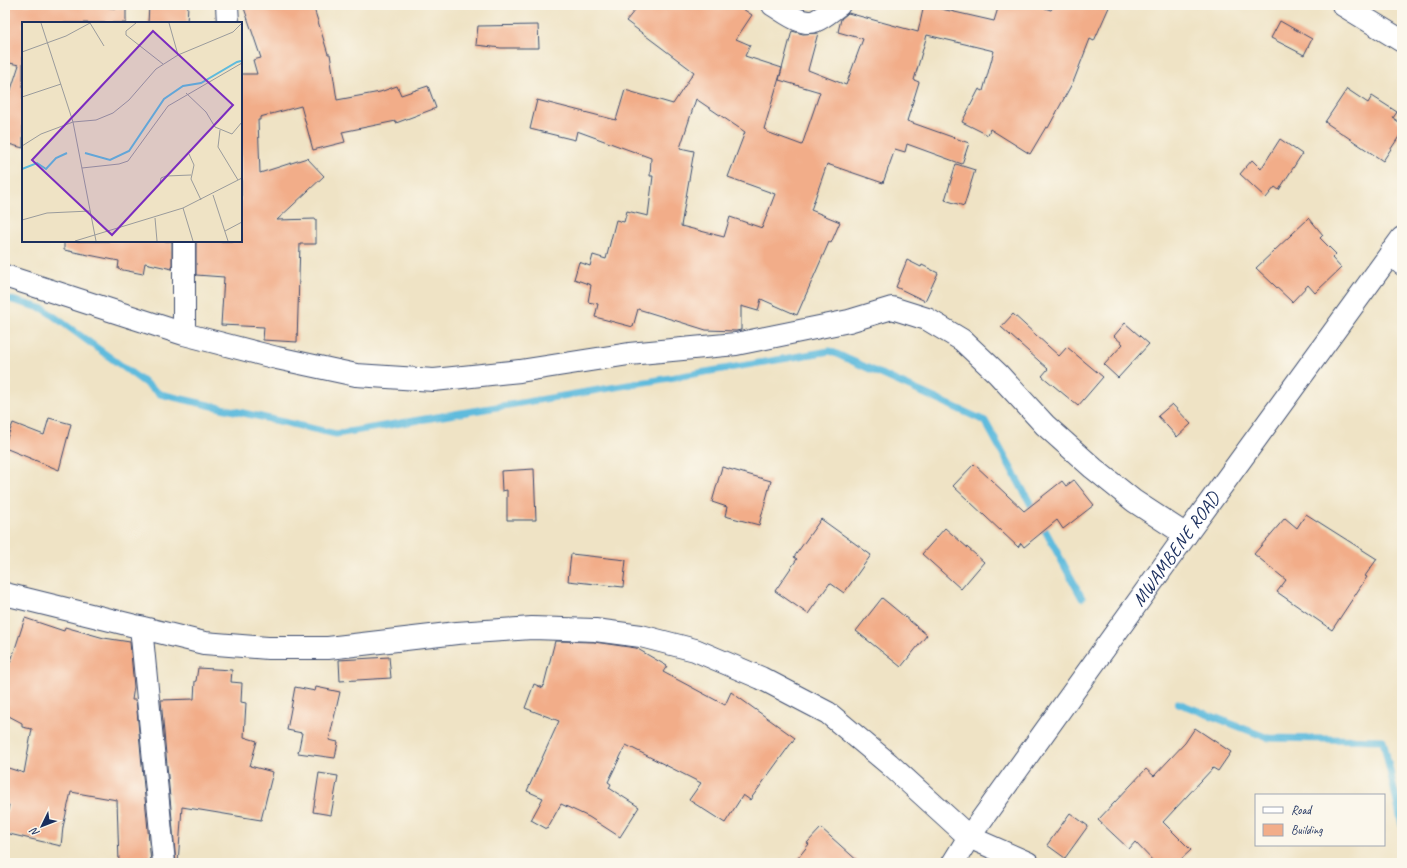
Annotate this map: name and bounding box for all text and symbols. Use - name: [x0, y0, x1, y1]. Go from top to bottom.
- inset map: [22, 22, 242, 242]
- street label: MWAMBENE ROAD: [1127, 486, 1226, 611]
- legend: [1255, 794, 1385, 846]
- text: Road: [1291, 802, 1313, 818]
- north arrow: [22, 806, 62, 846]
- text: Building: [1291, 822, 1323, 838]
- text: N: [26, 824, 42, 840]

